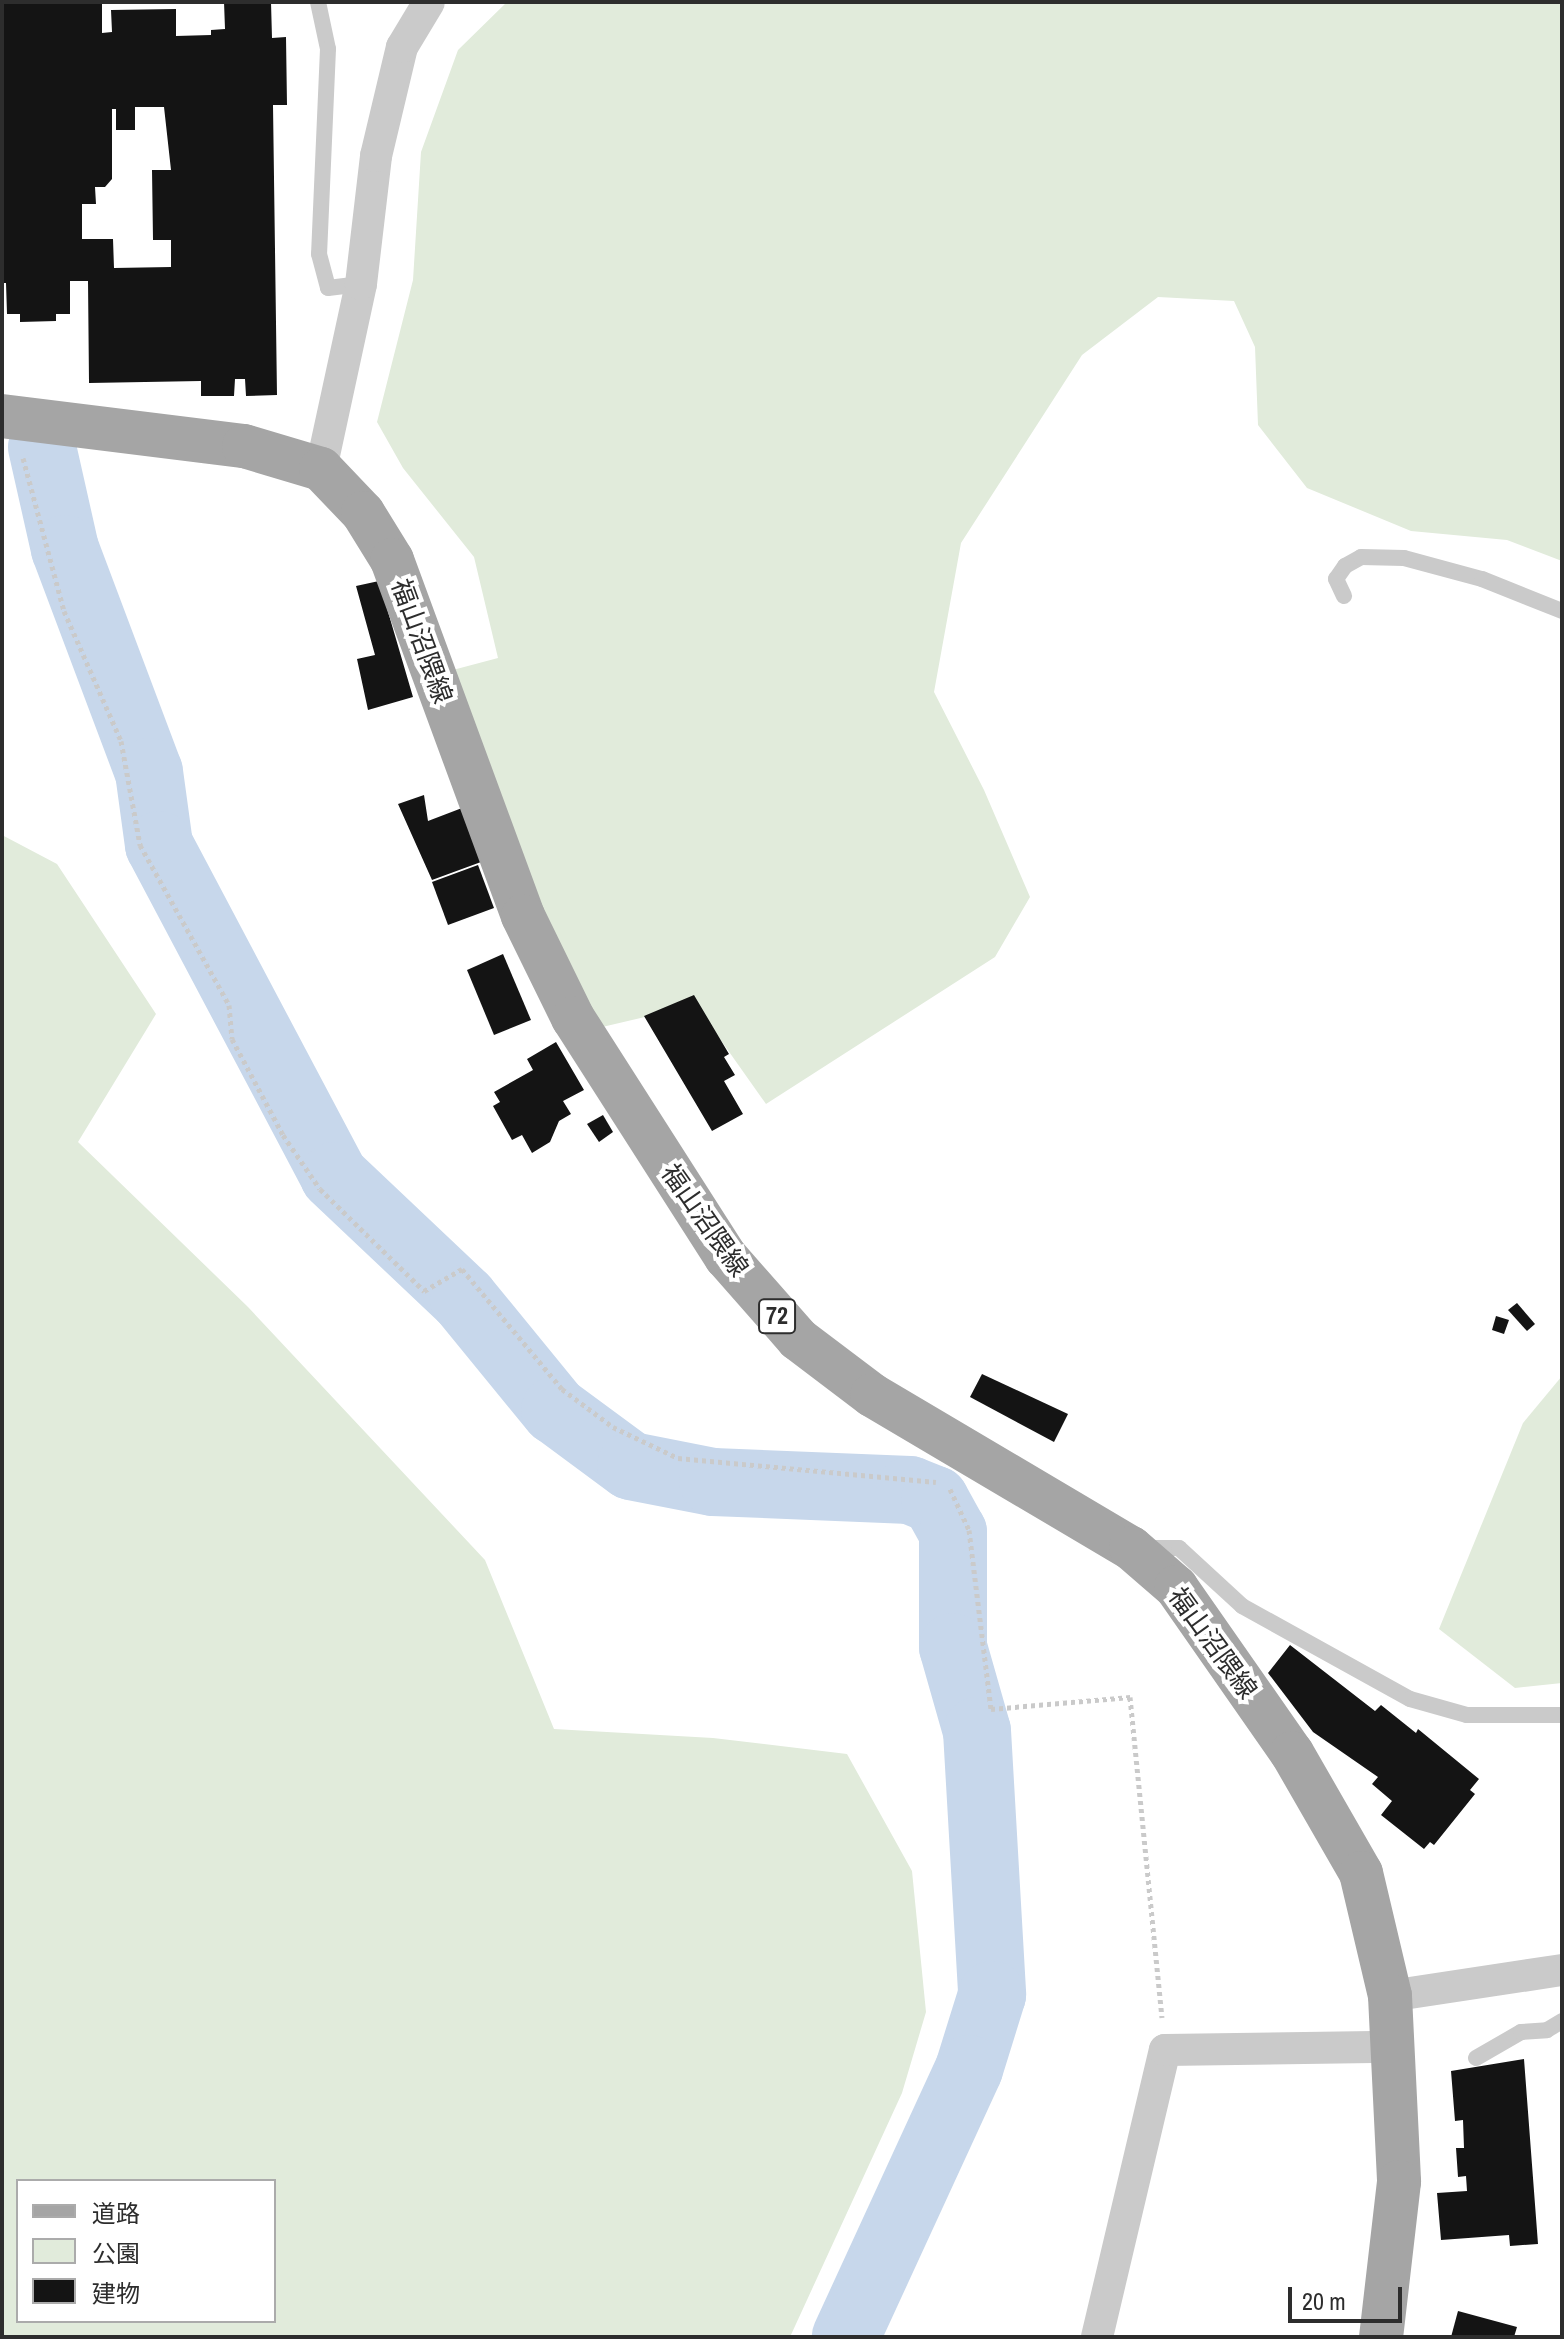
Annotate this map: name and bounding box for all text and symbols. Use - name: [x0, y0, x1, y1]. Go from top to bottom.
- street label: 福山沼隈線: [385, 575, 459, 707]
- street label: 福山沼隈線: [655, 1158, 755, 1282]
- road number: 72: [757, 1296, 797, 1336]
- street label: 福山沼隈線: [1162, 1581, 1264, 1705]
- legend: [16, 2179, 276, 2323]
- text: 道路: [92, 2197, 140, 2229]
- text: 公園: [92, 2237, 140, 2269]
- scale bar: [1292, 2271, 1406, 2321]
- text: 建物: [92, 2277, 140, 2309]
- text: 20 m: [1302, 2285, 1346, 2317]

